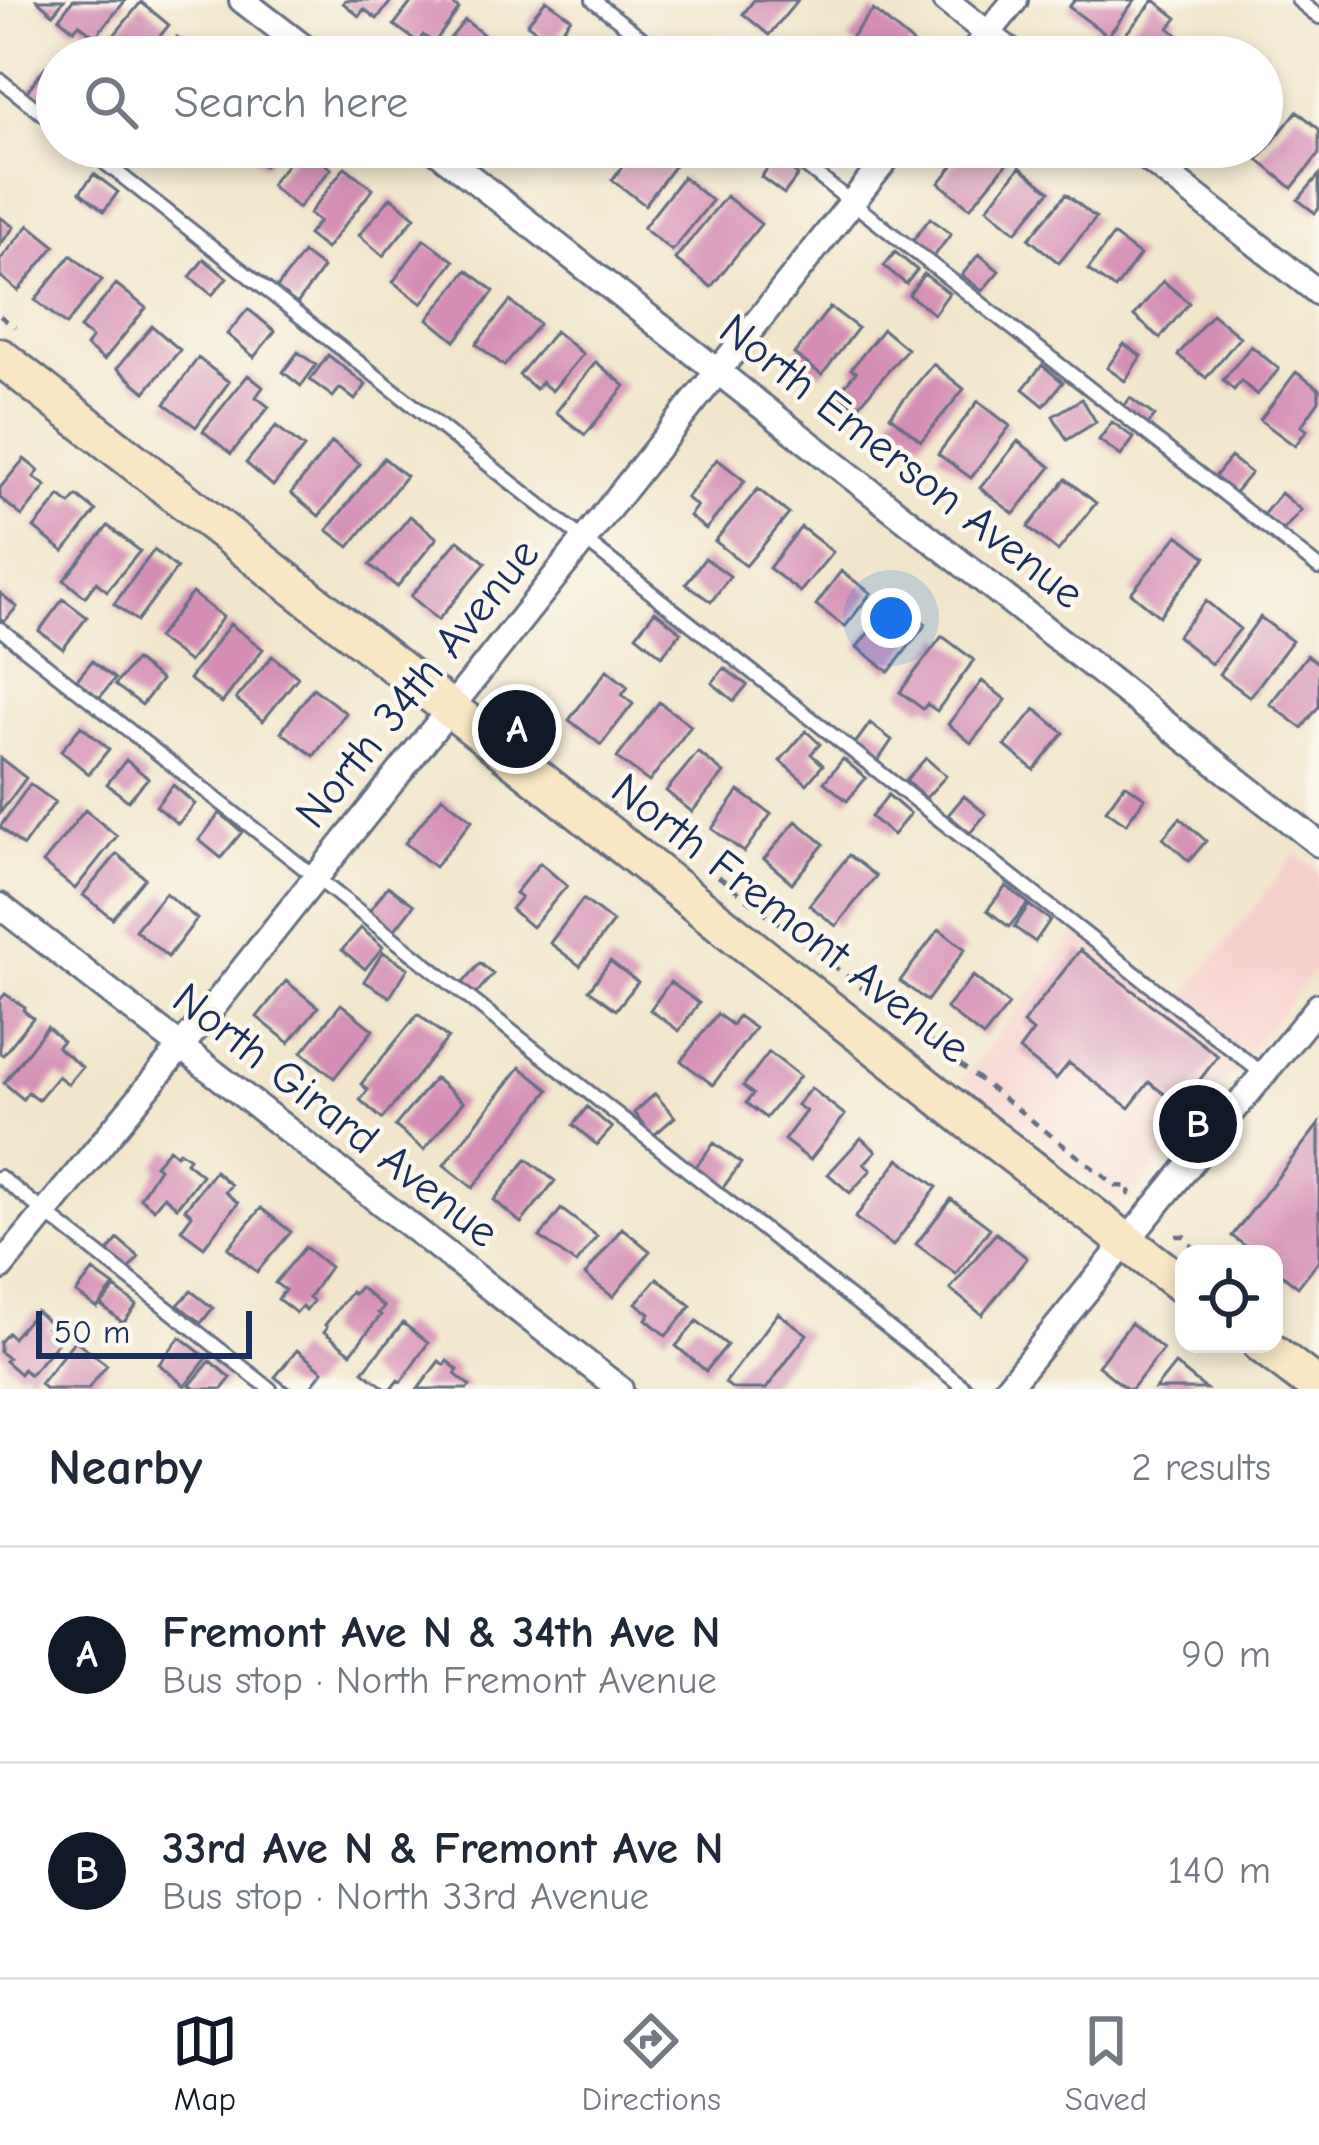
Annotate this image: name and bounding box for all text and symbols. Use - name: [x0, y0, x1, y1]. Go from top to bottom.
- search box: [36, 36, 1283, 168]
- icon: search: [78, 69, 144, 135]
- text: Search here: [174, 76, 408, 128]
- street label: North Emerson Avenue: [710, 303, 1094, 619]
- street label: North 34th Avenue: [284, 527, 550, 839]
- your location: [861, 588, 921, 648]
- pin: A: [478, 684, 556, 774]
- street label: North Fremont Avenue: [602, 762, 980, 1074]
- street label: North Girard Avenue: [163, 972, 509, 1258]
- pin: B: [1159, 1079, 1237, 1169]
- map controls: [1175, 1245, 1283, 1353]
- button: locate: [1175, 1245, 1283, 1353]
- scale bar: [36, 1305, 252, 1358]
- text: 50 m: [54, 1313, 130, 1351]
- text: Nearby: [48, 1438, 202, 1497]
- text: 2 results: [1131, 1445, 1271, 1490]
- text: Fremont Ave N & 34th Ave N: [162, 1606, 721, 1658]
- text: A: [76, 1632, 98, 1677]
- text: 90 m: [1181, 1632, 1271, 1677]
- text: Bus stop · North Fremont Avenue: [162, 1658, 717, 1703]
- text: 33rd Ave N & Fremont Ave N: [162, 1822, 723, 1874]
- text: B: [75, 1848, 99, 1893]
- text: 140 m: [1168, 1848, 1271, 1893]
- text: Bus stop · North 33rd Avenue: [162, 1874, 649, 1919]
- tab: Map: [172, 2008, 238, 2118]
- tab: Directions: [582, 2008, 721, 2118]
- tab: Saved: [1065, 2008, 1147, 2118]

